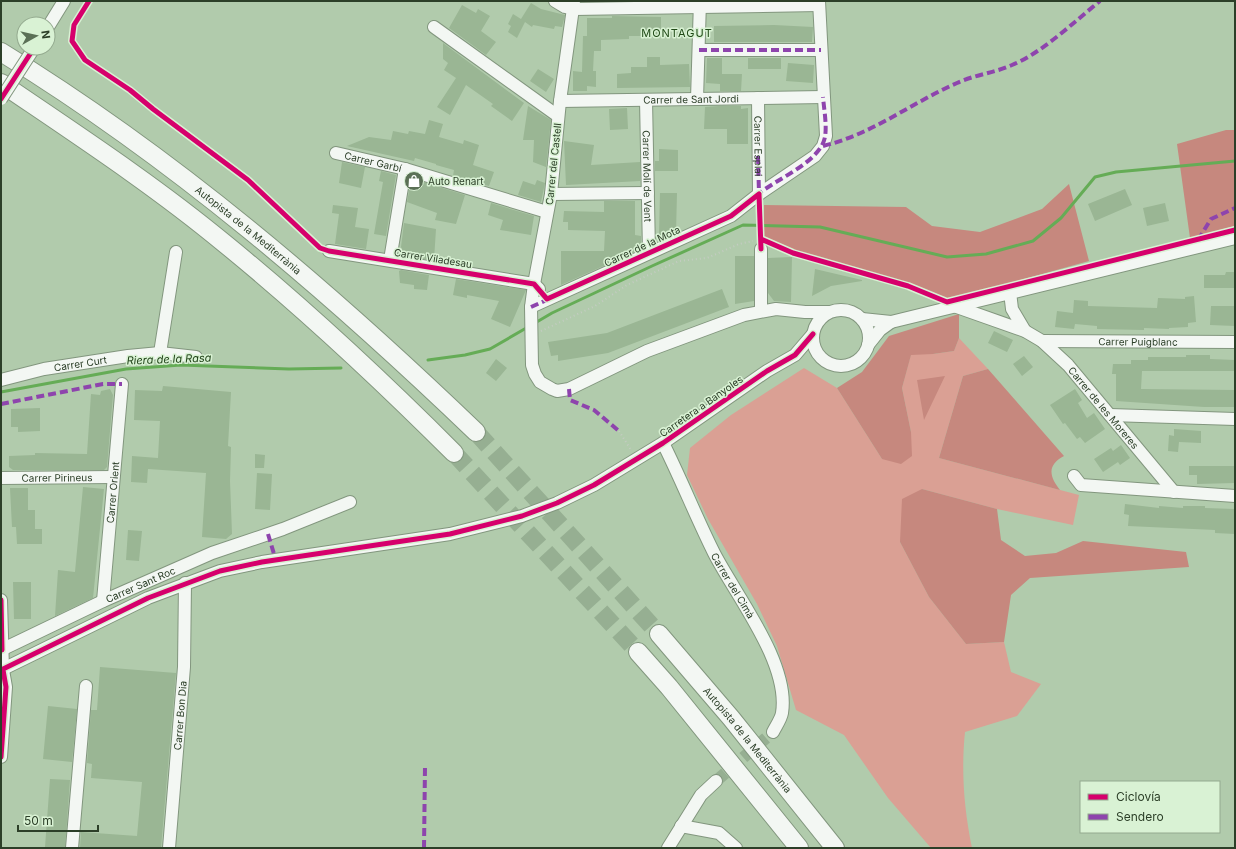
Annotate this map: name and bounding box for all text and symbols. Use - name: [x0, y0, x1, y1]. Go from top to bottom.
- north arrow: [16, 16, 56, 56]
- district label: MONTAGUT: [641, 26, 713, 40]
- text: N: [38, 29, 53, 40]
- street label: Carrer de Sant Jordi: [643, 92, 739, 106]
- street label: Carrer Esplai: [752, 116, 765, 176]
- street label: Carrer del Castell: [543, 123, 563, 205]
- street label: Carrer Molí de Vent: [641, 130, 654, 223]
- street label: Carrer Garbí: [343, 149, 403, 174]
- shop icon: Auto Renart: [403, 170, 425, 192]
- place label: Auto Renart: [428, 175, 484, 187]
- street label: Autopista de la Mediterrània: [193, 183, 304, 277]
- street label: Carrer de la Mota: [602, 223, 682, 269]
- street label: Carrer Viladesau: [393, 246, 473, 270]
- street label: Carrer Puigblanc: [1098, 335, 1178, 348]
- water label: Riera de la Rasa: [126, 351, 212, 367]
- street label: Carrer Curt: [53, 353, 108, 373]
- street label: Carrer de les Moreres: [1066, 364, 1141, 451]
- street label: Carretera a Banyoles: [657, 373, 745, 439]
- street label: Carrer Orient: [104, 460, 121, 524]
- street label: Carrer Pirineus: [21, 471, 93, 484]
- street label: Carrer del Cimà: [709, 551, 757, 620]
- street label: Carrer Sant Roc: [104, 564, 177, 605]
- street label: Carrer Bon Dia: [171, 680, 189, 751]
- street label: Autopista de la Mediterrània: [701, 684, 794, 795]
- legend: [1080, 781, 1220, 833]
- text: Ciclovía: [1116, 789, 1161, 804]
- scale bar: [18, 807, 98, 833]
- text: Sendero: [1116, 809, 1164, 824]
- text: 50 m: [24, 813, 53, 828]

